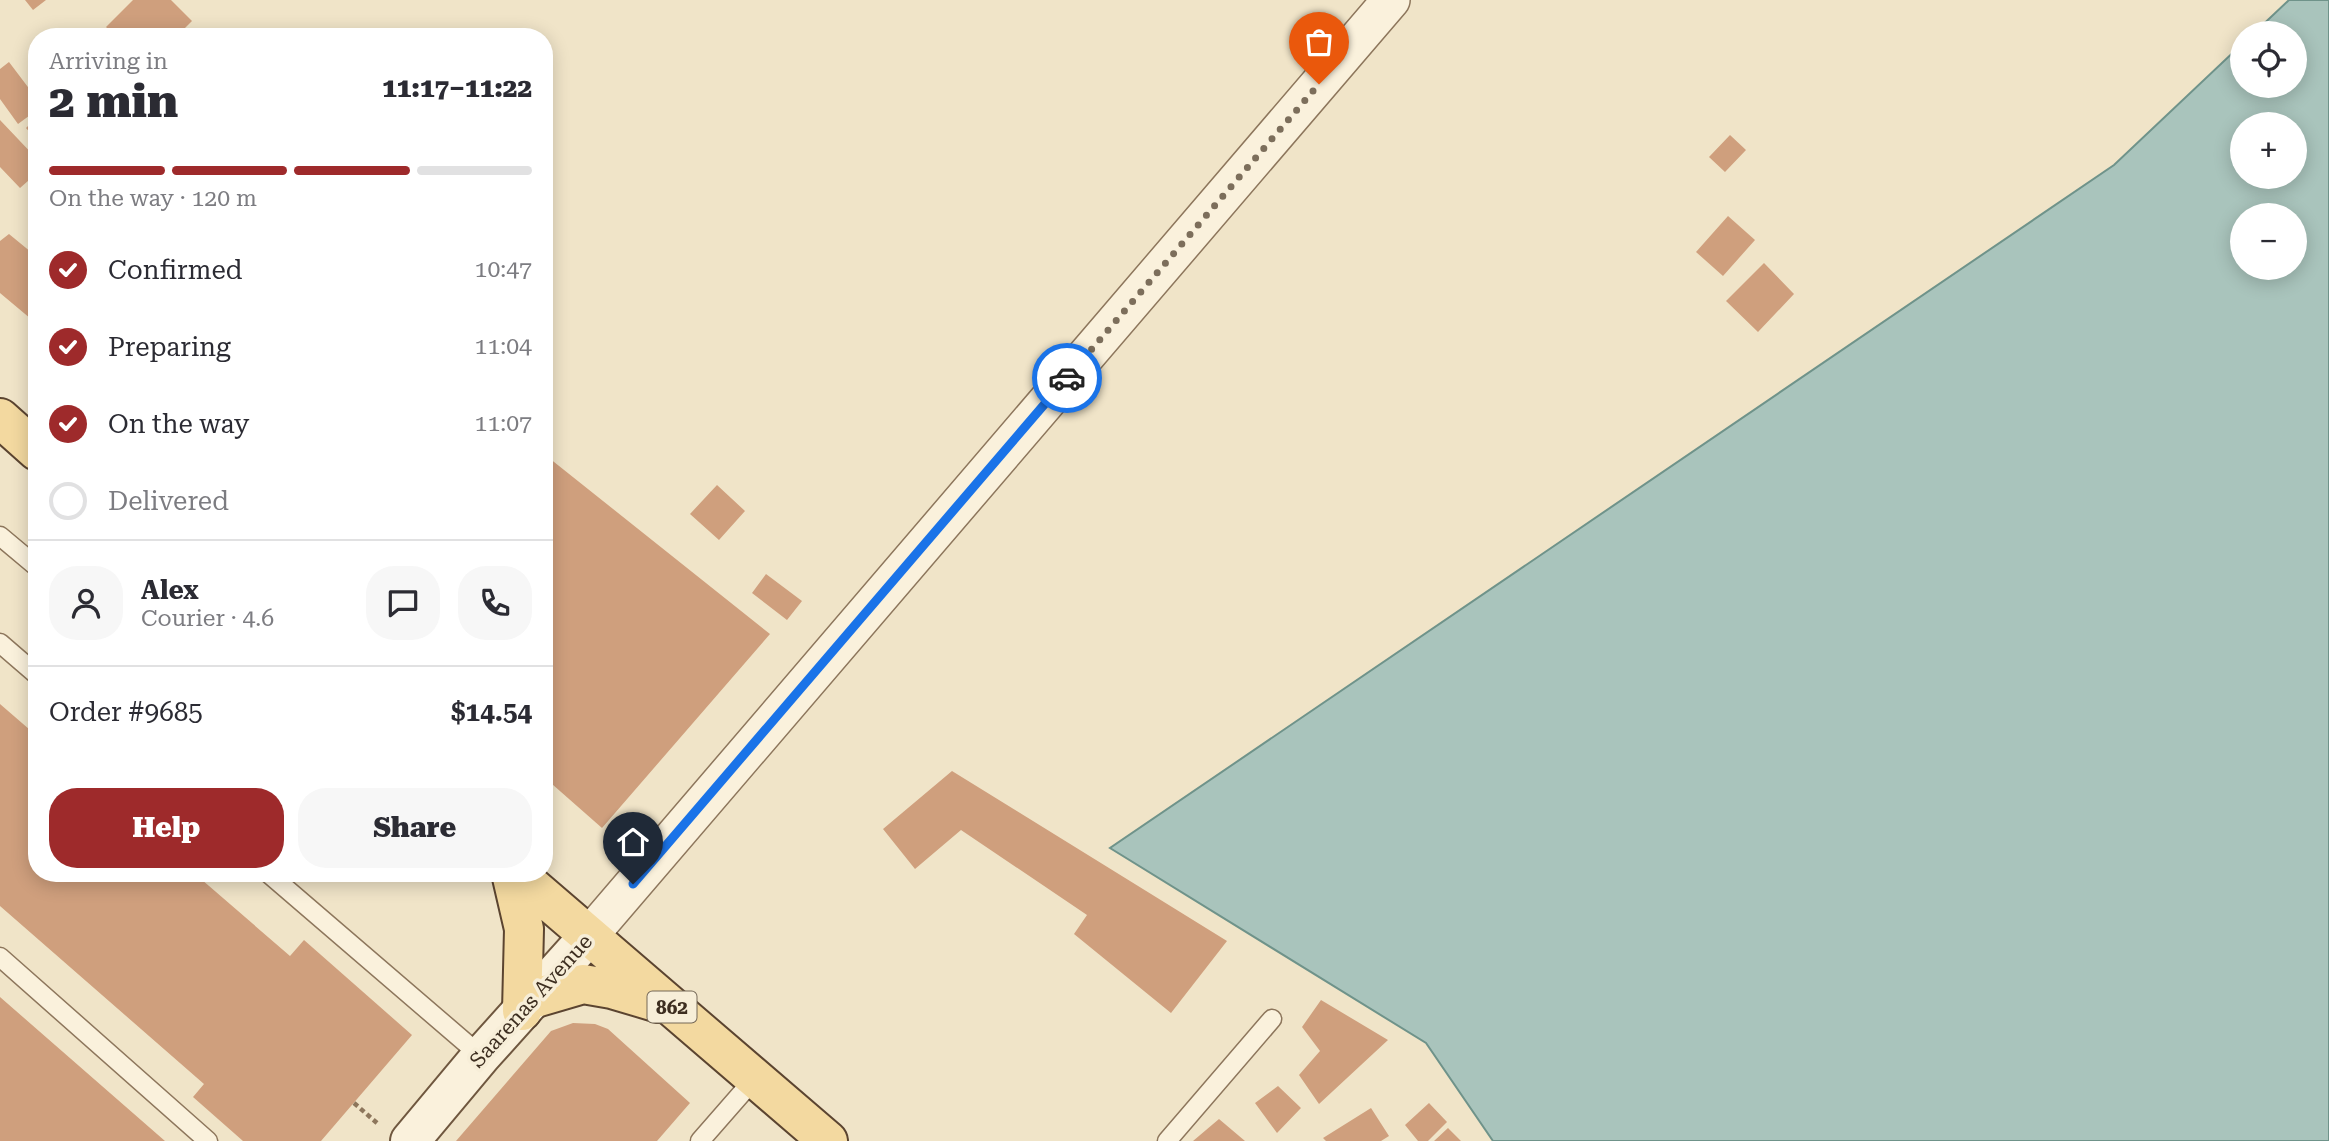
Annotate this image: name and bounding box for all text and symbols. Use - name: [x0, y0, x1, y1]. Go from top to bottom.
- pin: [1289, 12.0, 1349, 84]
- map controls: [2230, 21, 2307, 280]
- button: locate: [2230, 21, 2307, 98]
- icon: bag: [1300, 23, 1338, 61]
- text: Arriving in: [49, 48, 168, 75]
- text: 11:17–11:22: [382, 73, 532, 103]
- text: 2 min: [49, 74, 178, 128]
- button: +: [2230, 112, 2307, 189]
- text: On the way · 120 m: [49, 185, 257, 212]
- button: −: [2230, 203, 2307, 280]
- icon: check: [49, 251, 87, 289]
- text: Confirmed: [108, 255, 243, 285]
- text: 10:47: [475, 256, 532, 283]
- icon: check: [49, 328, 87, 366]
- text: Preparing: [108, 332, 231, 362]
- text: 11:04: [475, 333, 532, 360]
- courier: [1032, 343, 1102, 413]
- icon: car: [1048, 359, 1086, 397]
- icon: check: [49, 405, 87, 443]
- text: On the way: [108, 409, 249, 439]
- text: 11:07: [475, 410, 532, 437]
- text: Delivered: [108, 486, 229, 516]
- button: person: [49, 566, 123, 640]
- button: chat: [366, 566, 440, 640]
- button: phone: [458, 566, 532, 640]
- text: Alex: [141, 575, 199, 605]
- text: Courier · 4.6: [141, 605, 274, 632]
- text: Order #9685: [49, 697, 203, 727]
- text: $14.54: [451, 697, 532, 727]
- button: Help: [49, 788, 284, 868]
- button: Share: [298, 788, 532, 868]
- pin: [603, 812, 663, 884]
- icon: home: [614, 823, 652, 861]
- street label: Saarenas Avenue: [465, 929, 597, 1073]
- road number: 862: [648, 992, 696, 1023]

